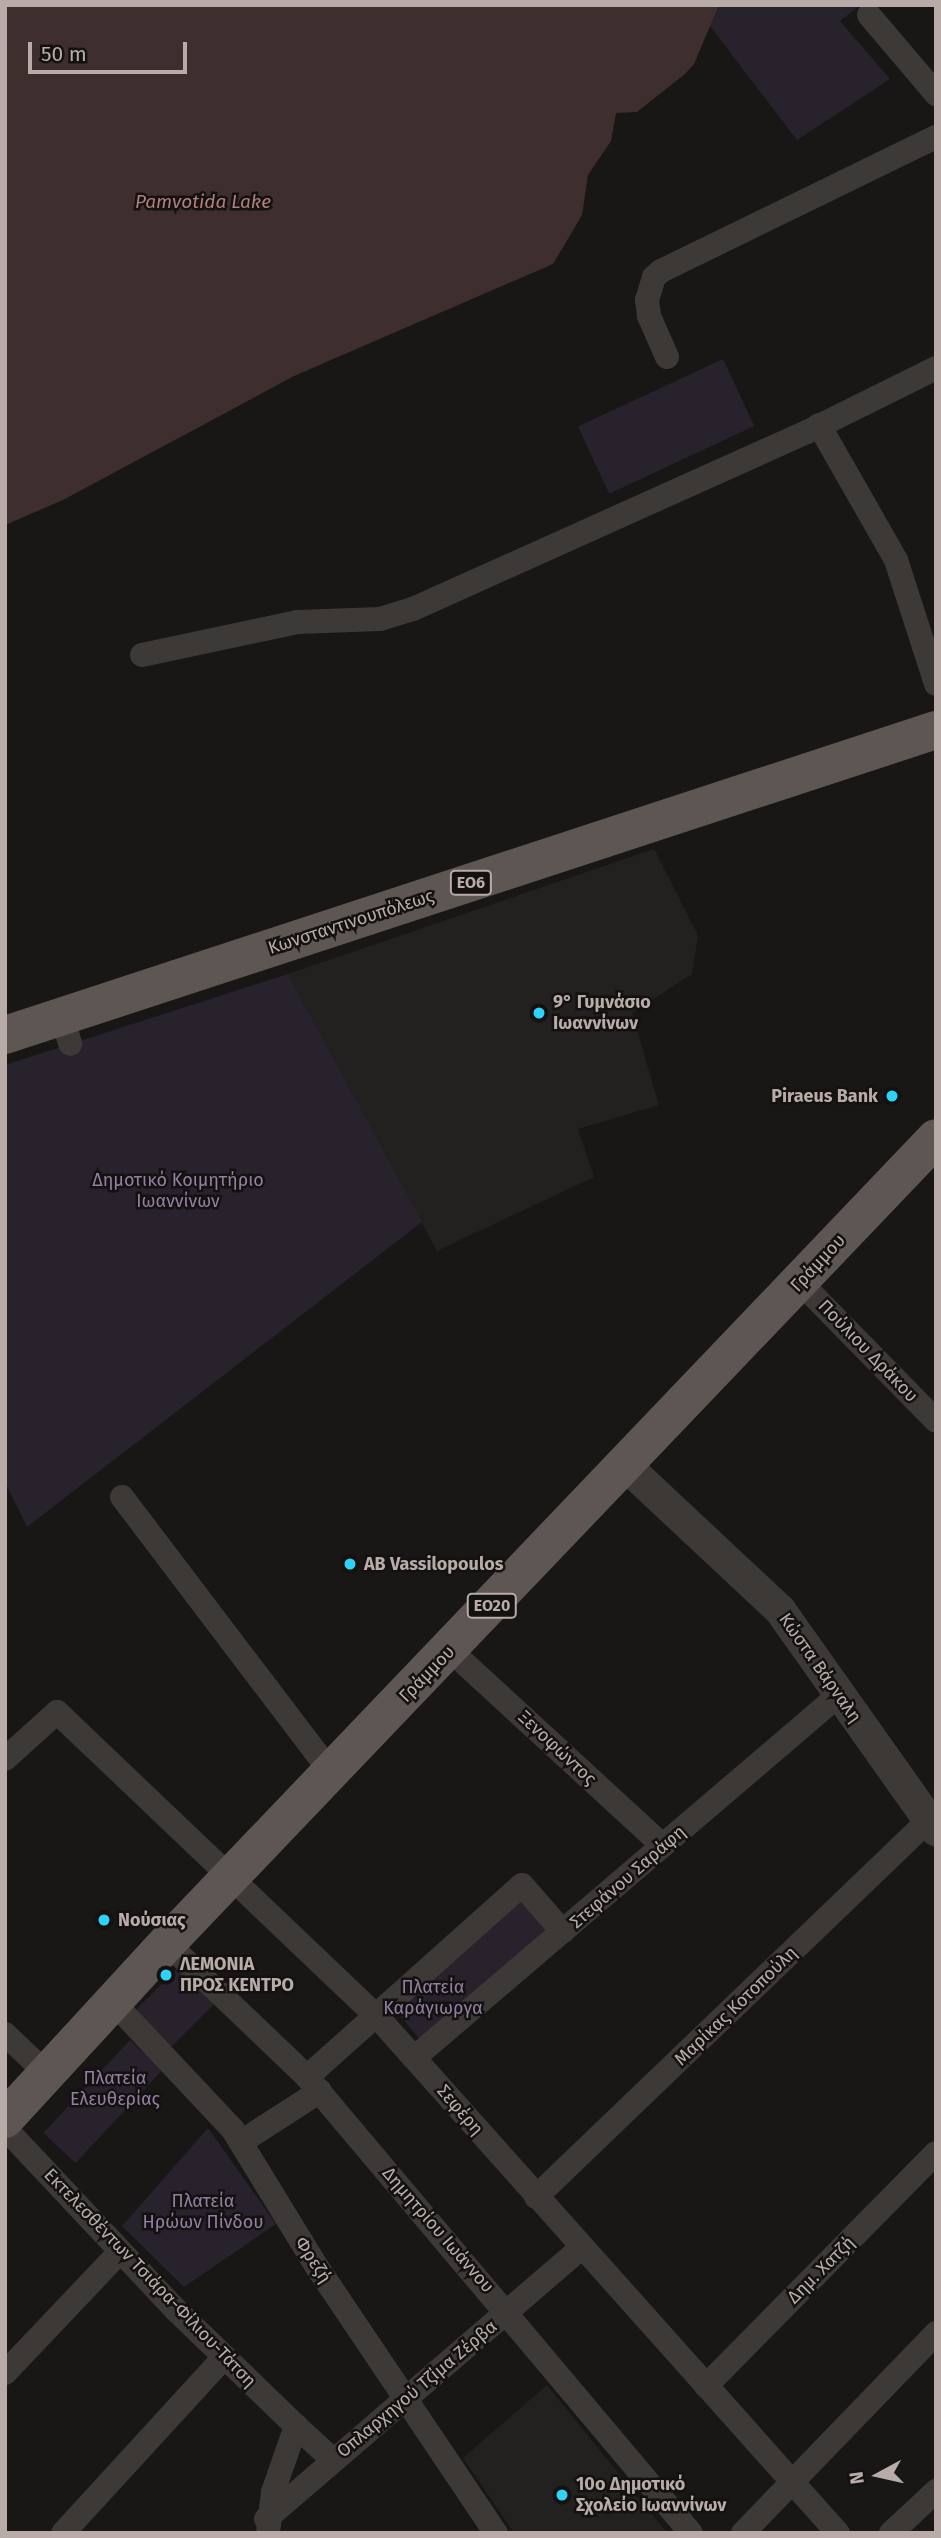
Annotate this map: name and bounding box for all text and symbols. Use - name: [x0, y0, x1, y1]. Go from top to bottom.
- scale bar: [32, 28, 191, 72]
- text: 50 m: [41, 41, 87, 67]
- water label: Pamvotida Lake: [135, 191, 271, 213]
- road number: ΕΟ6: [448, 870, 494, 896]
- street label: Κωνσταντινουπόλεως: [265, 885, 437, 959]
- place label: 9° Γυμνάσιο Ιωαννίνων: [553, 992, 651, 1034]
- marker: 9° Γυμνάσιο Ιωαννίνων: [531, 1005, 547, 1021]
- place label: Piraeus Bank: [771, 1085, 878, 1107]
- marker: Piraeus Bank: [884, 1088, 900, 1104]
- park label: Δημοτικό Κοιμητήριο Ιωαννίνων: [92, 1170, 264, 1212]
- street label: Γράμμου: [786, 1230, 850, 1296]
- street label: Πούλιου Δράκου: [814, 1295, 922, 1407]
- place label: AB Vassilopoulos: [364, 1553, 503, 1575]
- marker: AB Vassilopoulos: [342, 1556, 358, 1572]
- road number: ΕΟ20: [466, 1594, 518, 1618]
- street label: Κώστα Βάρναλη: [774, 1609, 866, 1727]
- street label: Γράμμου: [395, 1641, 459, 1707]
- street label: Ξενοφώντος: [513, 1706, 601, 1790]
- street label: Στεφάνου Σαράφη: [566, 1821, 690, 1933]
- place label: Νούσιας: [118, 1909, 186, 1931]
- marker: Νούσιας: [96, 1912, 112, 1928]
- street label: Μαρίκας Κοτοπούλη: [670, 1942, 802, 2070]
- place label: ΛΕΜΟΝΙΑ ΠΡΟΣ ΚΕΝΤΡΟ: [180, 1954, 294, 1996]
- marker: ΛΕΜΟΝΙΑ ΠΡΟΣ ΚΕΝΤΡΟ: [158, 1967, 174, 1983]
- park label: Πλατεία Καράγιωργα: [383, 1977, 483, 2020]
- park label: Πλατεία Ελευθερίας: [70, 2068, 160, 2110]
- street label: Σεφέρη: [432, 2080, 488, 2140]
- street label: Δημητρίου Ιωάννου: [378, 2163, 498, 2297]
- street label: Εκτελεσθέντων Τσιάρα-Φίλιου-Τάτση: [39, 2164, 261, 2392]
- park label: Πλατεία Ηρώων Πίνδου: [142, 2191, 264, 2234]
- street label: Δημ. Χατζή: [783, 2232, 859, 2308]
- street label: Φρεζή: [290, 2233, 336, 2287]
- street label: Οπλαρχηγού Τζίμα Ζέρβα: [333, 2316, 501, 2462]
- north arrow: [843, 2440, 913, 2510]
- text: N: [844, 2470, 869, 2486]
- place label: 10ο Δημοτικό Σχολείο Ιωαννίνων: [576, 2474, 726, 2516]
- marker: 10ο Δημοτικό Σχολείο Ιωαννίνων: [554, 2487, 570, 2503]

